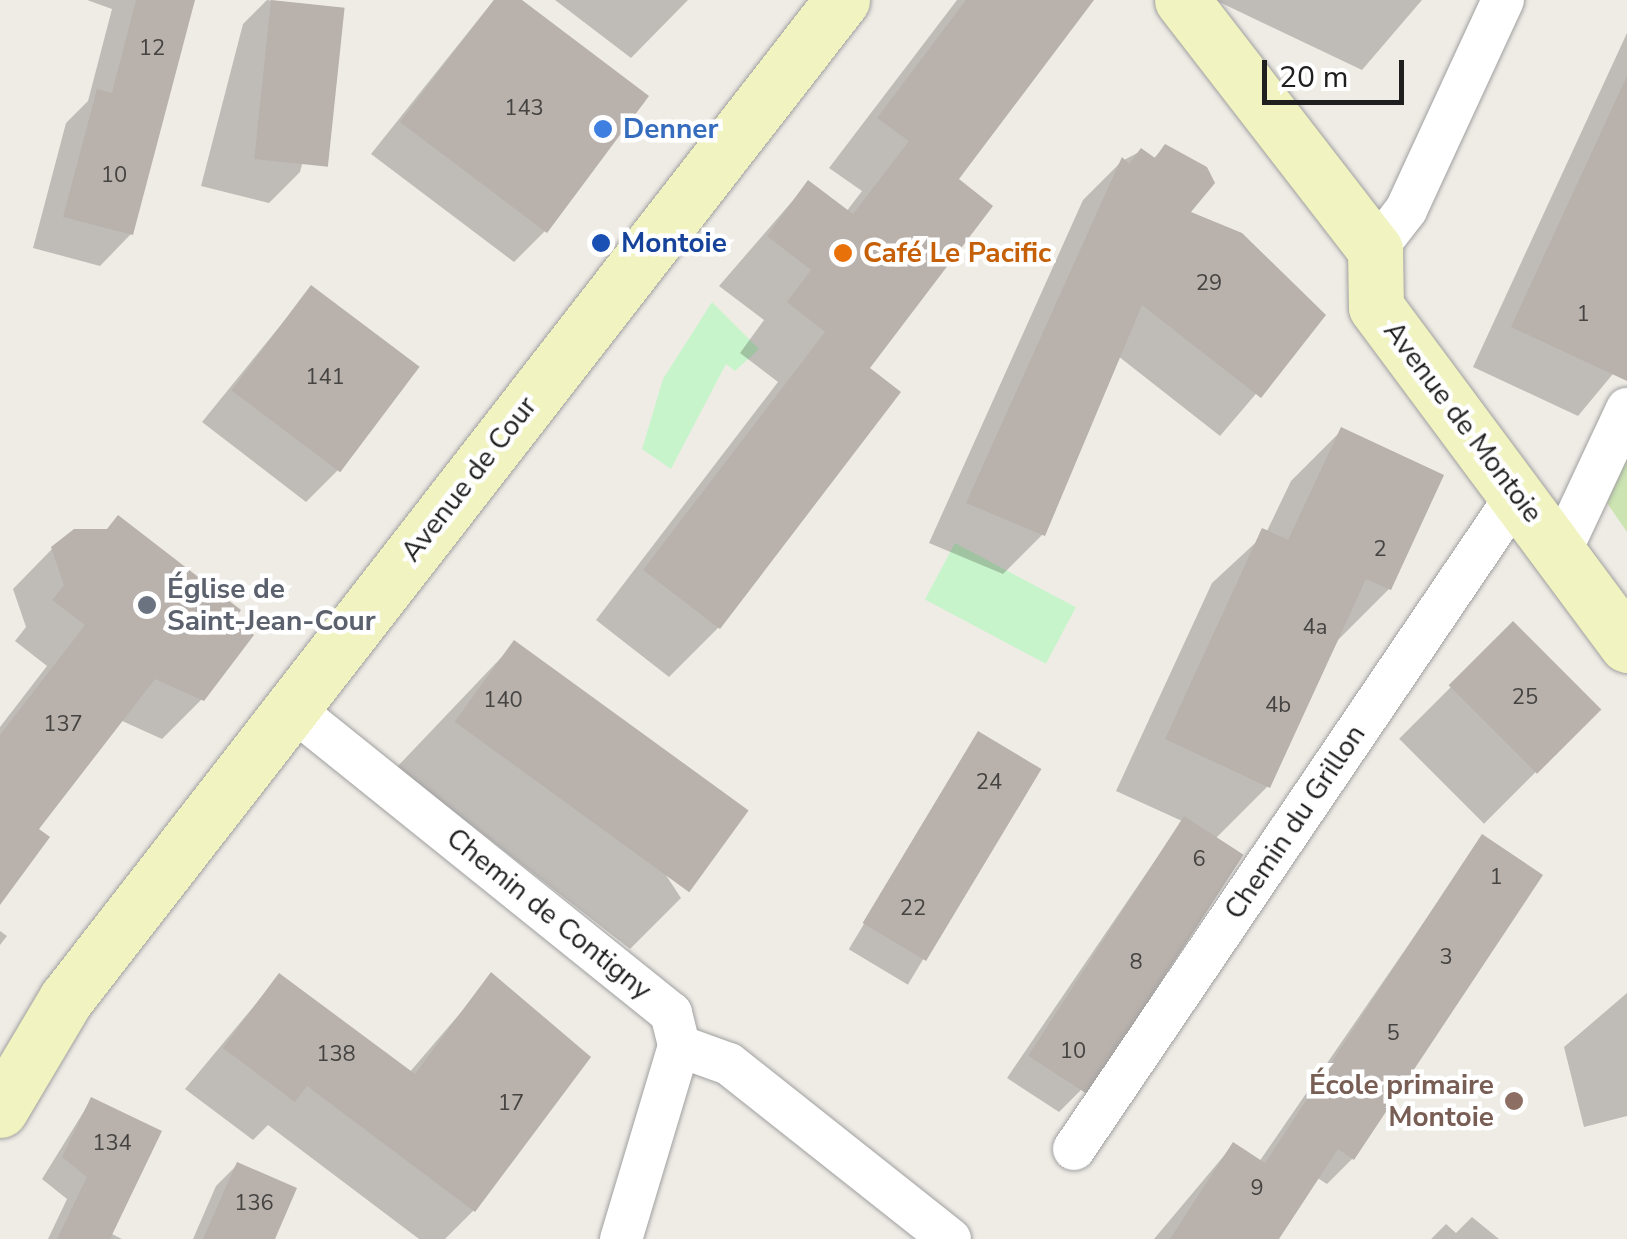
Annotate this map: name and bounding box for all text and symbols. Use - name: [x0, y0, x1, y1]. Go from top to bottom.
- house number: 12: [139, 36, 165, 62]
- scale bar: [1267, 40, 1410, 102]
- text: 20 m: [1279, 57, 1348, 98]
- house number: 143: [504, 96, 544, 122]
- place label: Denner: [623, 112, 718, 146]
- marker: Denner: [592, 118, 614, 140]
- house number: 10: [101, 163, 127, 189]
- place label: Montoie: [621, 226, 727, 260]
- marker: Montoie: [590, 232, 612, 254]
- place label: Café Le Pacific: [863, 236, 1051, 270]
- marker: Café Le Pacific: [832, 242, 854, 264]
- house number: 29: [1196, 271, 1222, 297]
- house number: 1: [1576, 302, 1590, 328]
- street label: Avenue de Montoie: [1376, 315, 1550, 529]
- house number: 141: [305, 365, 345, 391]
- street label: Avenue de Cour: [394, 390, 544, 568]
- house number: 2: [1373, 537, 1387, 563]
- place label: Église de Saint-Jean-Cour: [167, 572, 376, 638]
- marker: Église de Saint-Jean-Cour: [136, 594, 158, 616]
- house number: 4a: [1303, 615, 1327, 641]
- house number: 25: [1512, 685, 1538, 711]
- house number: 140: [483, 688, 523, 714]
- house number: 4b: [1265, 693, 1291, 719]
- house number: 137: [43, 712, 83, 738]
- street label: Chemin du Grillon: [1218, 718, 1372, 926]
- house number: 24: [976, 770, 1002, 796]
- street label: Chemin de Contigny: [440, 821, 658, 1007]
- house number: 6: [1192, 847, 1206, 873]
- house number: 1: [1489, 865, 1503, 891]
- house number: 22: [900, 896, 926, 922]
- house number: 3: [1439, 945, 1453, 971]
- house number: 8: [1129, 950, 1143, 976]
- house number: 5: [1386, 1021, 1400, 1047]
- house number: 10: [1060, 1039, 1086, 1065]
- house number: 138: [316, 1042, 356, 1068]
- place label: École primaire Montoie: [1309, 1068, 1494, 1134]
- marker: École primaire Montoie: [1503, 1090, 1525, 1112]
- house number: 17: [498, 1091, 524, 1117]
- house number: 134: [92, 1131, 132, 1157]
- house number: 9: [1250, 1176, 1264, 1202]
- house number: 136: [234, 1191, 274, 1217]

